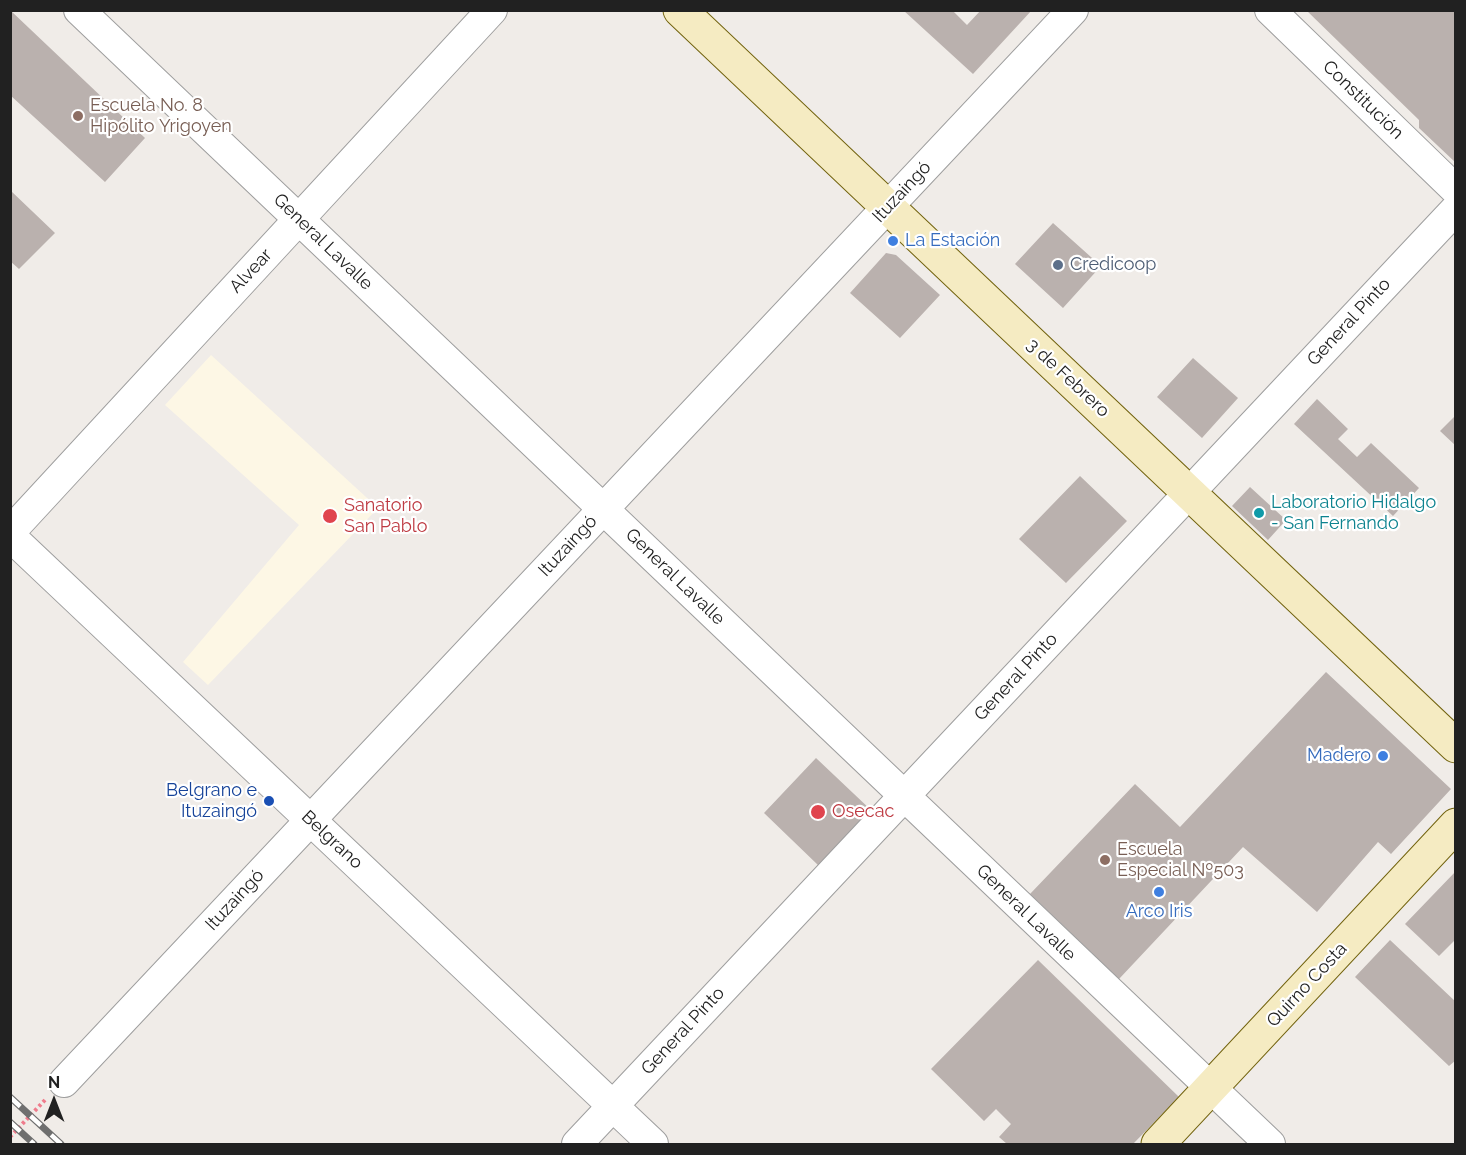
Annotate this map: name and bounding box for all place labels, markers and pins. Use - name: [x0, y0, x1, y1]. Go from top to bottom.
- place label: Escuela No. 8 Hipólito Yrigoyen: [90, 95, 232, 138]
- marker: Escuela No. 8 Hipólito Yrigoyen: [71, 109, 85, 123]
- place label: La Estación: [905, 230, 1000, 252]
- marker: La Estación: [886, 234, 900, 248]
- place label: Credicoop: [1070, 254, 1156, 276]
- marker: Credicoop: [1051, 258, 1065, 272]
- place label: Laboratorio Hidalgo - San Fernando: [1271, 492, 1436, 534]
- place label: Sanatorio San Pablo: [344, 495, 427, 538]
- marker: Laboratorio Hidalgo - San Fernando: [1252, 506, 1266, 520]
- marker: Sanatorio San Pablo: [321, 507, 339, 525]
- place label: Madero: [1307, 745, 1371, 767]
- marker: Madero: [1376, 749, 1390, 763]
- place label: Belgrano e Ituzaingó: [166, 780, 257, 822]
- marker: Belgrano e Ituzaingó: [262, 794, 276, 808]
- place label: Osecac: [832, 801, 894, 823]
- marker: Osecac: [809, 803, 827, 821]
- place label: Escuela Especial Nº503: [1117, 839, 1244, 882]
- marker: Escuela Especial Nº503: [1098, 853, 1112, 867]
- marker: Arco Iris: [1152, 885, 1166, 899]
- place label: Arco Iris: [1126, 901, 1192, 923]

